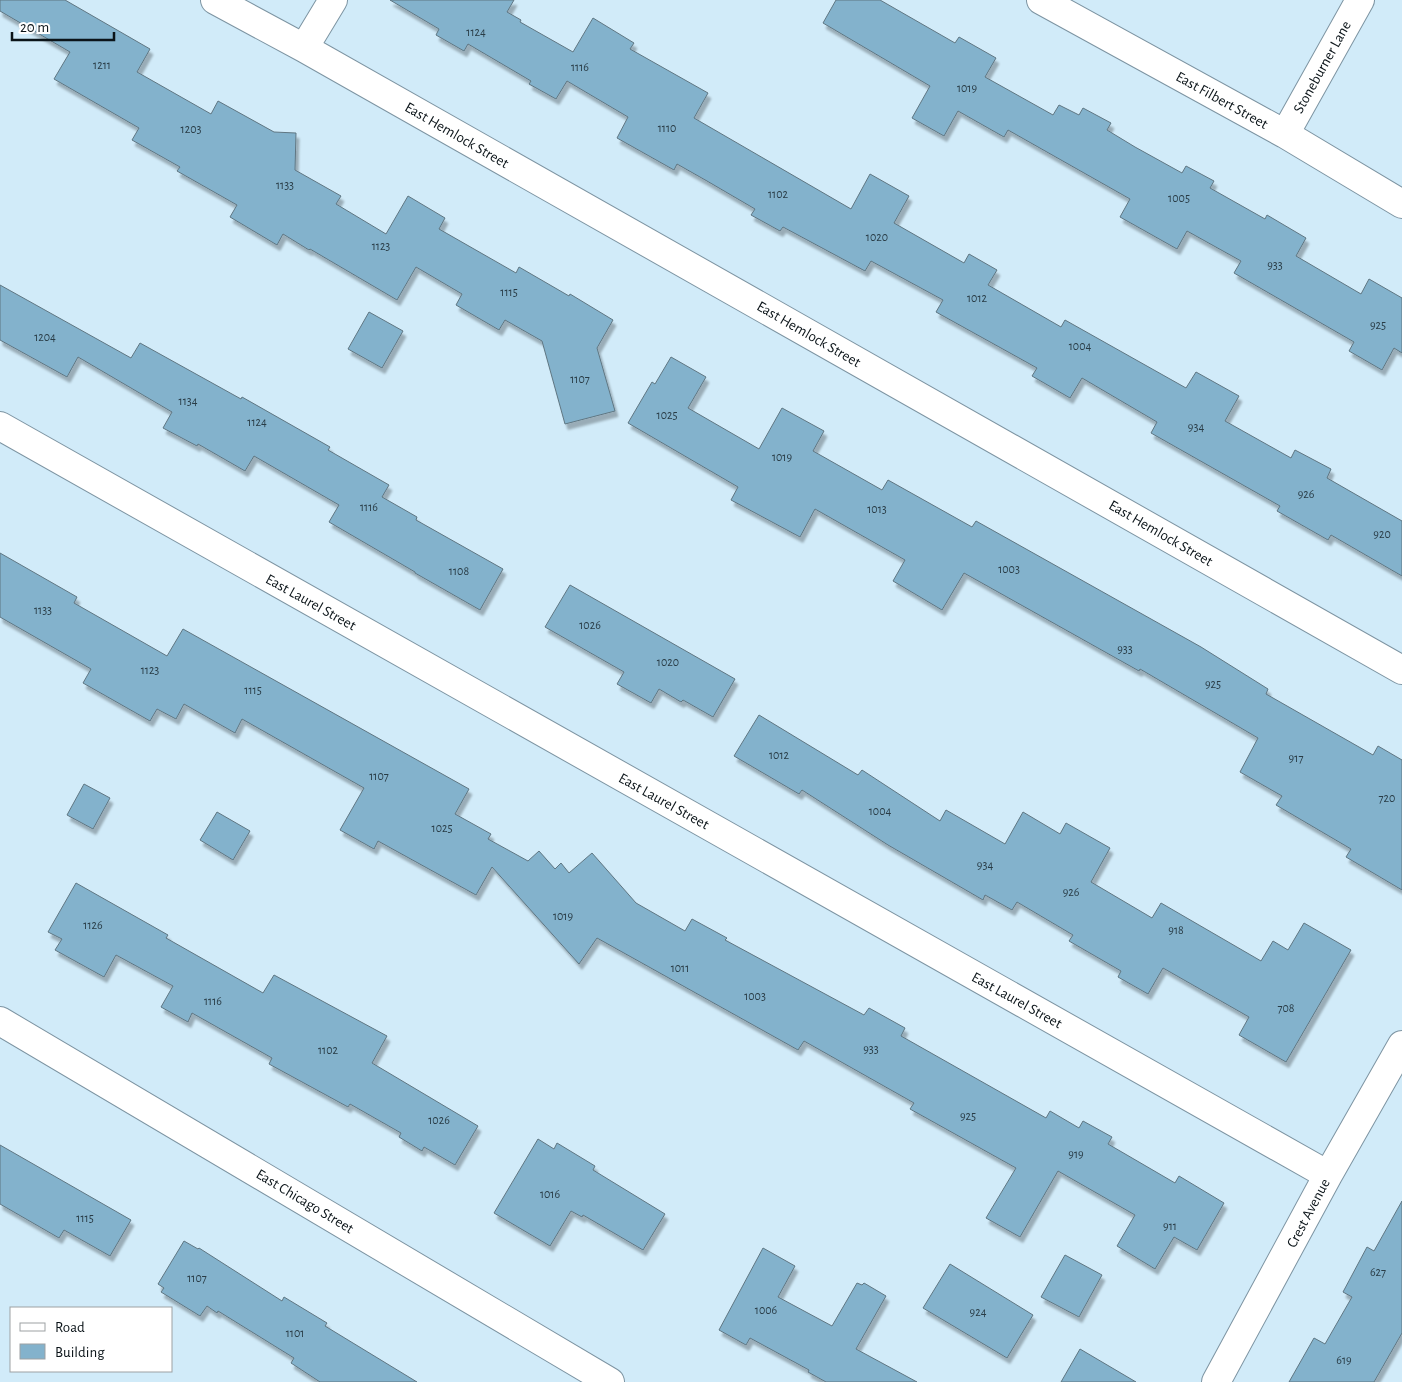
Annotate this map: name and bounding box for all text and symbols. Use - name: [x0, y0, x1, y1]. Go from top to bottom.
- scale bar: [12, 10, 115, 42]
- street label: Stoneburner Lane: [1291, 18, 1354, 116]
- text: 20 m: [20, 20, 49, 35]
- house number: 1124: [466, 26, 486, 38]
- house number: 1211: [93, 59, 111, 71]
- house number: 1116: [571, 61, 589, 73]
- street label: East Filbert Street: [1173, 69, 1270, 132]
- house number: 1019: [957, 82, 977, 94]
- street label: East Hemlock Street: [402, 100, 511, 171]
- house number: 1110: [658, 122, 676, 134]
- house number: 1203: [181, 123, 201, 135]
- house number: 1133: [276, 179, 294, 191]
- house number: 1102: [768, 188, 789, 200]
- house number: 1005: [1168, 192, 1190, 204]
- house number: 1020: [866, 231, 888, 243]
- house number: 1123: [372, 240, 390, 252]
- house number: 933: [1267, 259, 1283, 271]
- house number: 1115: [500, 286, 518, 298]
- house number: 1012: [967, 292, 988, 304]
- street label: East Hemlock Street: [754, 299, 863, 370]
- house number: 925: [1370, 319, 1386, 331]
- house number: 1204: [34, 331, 56, 343]
- house number: 1004: [1069, 340, 1092, 352]
- house number: 1107: [570, 373, 590, 385]
- house number: 1134: [179, 395, 198, 407]
- house number: 1025: [657, 409, 677, 421]
- house number: 1124: [247, 416, 267, 428]
- house number: 934: [1188, 421, 1204, 433]
- house number: 1019: [772, 451, 792, 463]
- house number: 926: [1298, 488, 1315, 500]
- street label: East Hemlock Street: [1106, 498, 1215, 569]
- house number: 1116: [360, 501, 378, 513]
- house number: 1013: [867, 503, 887, 515]
- house number: 920: [1373, 528, 1391, 540]
- house number: 1003: [998, 563, 1020, 575]
- house number: 1108: [449, 565, 469, 577]
- street label: East Laurel Street: [263, 571, 359, 633]
- house number: 1133: [34, 604, 52, 616]
- house number: 1026: [579, 619, 601, 631]
- house number: 933: [1117, 643, 1133, 655]
- house number: 1020: [657, 656, 679, 668]
- house number: 1123: [141, 664, 159, 676]
- house number: 925: [1205, 678, 1221, 690]
- house number: 1115: [244, 684, 262, 696]
- house number: 1012: [769, 749, 790, 761]
- house number: 917: [1289, 752, 1303, 764]
- house number: 1107: [369, 770, 389, 782]
- street label: East Laurel Street: [616, 770, 712, 832]
- house number: 720: [1379, 792, 1395, 804]
- house number: 1004: [869, 805, 892, 817]
- house number: 1025: [432, 822, 452, 834]
- house number: 934: [977, 859, 993, 871]
- house number: 926: [1063, 886, 1080, 898]
- house number: 1019: [553, 910, 573, 922]
- house number: 1126: [83, 919, 103, 931]
- house number: 918: [1168, 924, 1184, 936]
- house number: 1011: [671, 962, 689, 974]
- street label: East Laurel Street: [969, 969, 1065, 1031]
- house number: 1003: [744, 990, 766, 1002]
- house number: 1116: [204, 995, 222, 1007]
- house number: 708: [1277, 1002, 1295, 1014]
- house number: 933: [863, 1043, 879, 1055]
- house number: 1102: [318, 1044, 339, 1056]
- house number: 925: [960, 1110, 976, 1122]
- house number: 1026: [428, 1114, 450, 1126]
- house number: 919: [1068, 1148, 1084, 1160]
- street label: East Chicago Street: [253, 1166, 356, 1237]
- street label: Crest Avenue: [1284, 1176, 1333, 1250]
- house number: 1016: [540, 1188, 560, 1200]
- house number: 1115: [76, 1212, 94, 1224]
- house number: 911: [1163, 1220, 1177, 1232]
- house number: 627: [1370, 1266, 1386, 1278]
- house number: 1107: [187, 1272, 207, 1284]
- house number: 1006: [755, 1304, 778, 1316]
- house number: 924: [970, 1306, 987, 1318]
- legend: [10, 1307, 172, 1372]
- text: Road: [55, 1320, 85, 1335]
- house number: 1101: [286, 1327, 304, 1339]
- text: Building: [55, 1345, 105, 1360]
- house number: 619: [1336, 1354, 1352, 1366]

